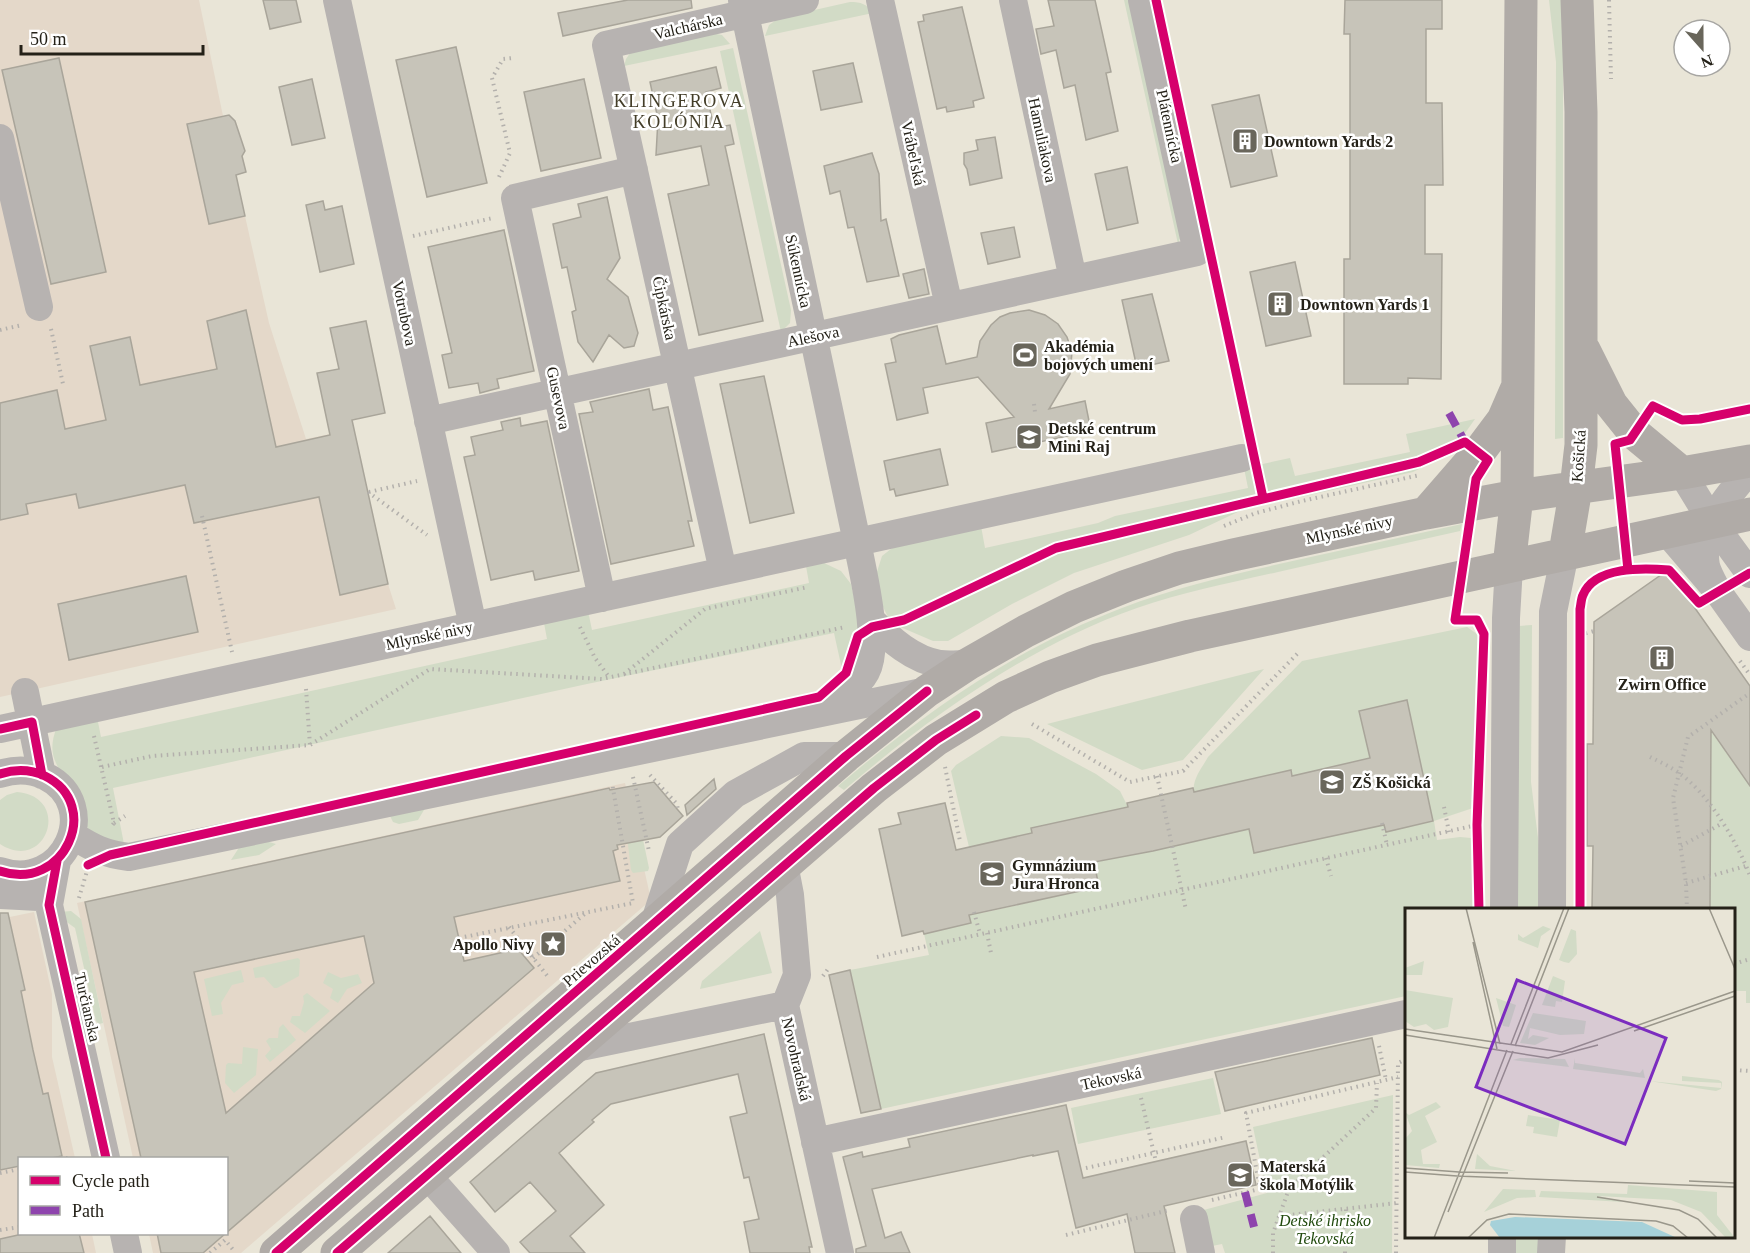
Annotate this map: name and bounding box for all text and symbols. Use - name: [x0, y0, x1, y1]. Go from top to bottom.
- street label: Valchárska: [652, 10, 724, 43]
- scale bar: [21, 18, 202, 56]
- north arrow: [1672, 18, 1732, 78]
- text: 50 m: [30, 29, 67, 49]
- text: N: [1698, 52, 1716, 72]
- street label: Plátennícka: [1153, 88, 1186, 164]
- district label: KLINGEROVA KOLÓNIA: [614, 91, 744, 132]
- street label: Hamuliakova: [1025, 96, 1060, 184]
- street label: Vrábeľská: [898, 119, 929, 187]
- building icon: Downtown Yards 2: [1230, 126, 1260, 156]
- place label: Downtown Yards 2: [1264, 133, 1393, 150]
- street label: Súkennícka: [782, 233, 815, 309]
- street label: Čipkárska: [648, 274, 681, 342]
- street label: Votrubova: [389, 279, 420, 347]
- building icon: Downtown Yards 1: [1265, 289, 1295, 319]
- place label: Downtown Yards 1: [1300, 296, 1429, 313]
- street label: Alešova: [786, 323, 841, 350]
- place label: Akadémia bojových umení: [1044, 338, 1153, 374]
- sports icon: Akadémia bojových umení: [1010, 340, 1040, 370]
- street label: Gusevova: [544, 365, 573, 431]
- place label: Detské centrum Mini Raj: [1048, 420, 1157, 456]
- school or university icon: Detské centrum Mini Raj: [1014, 422, 1044, 452]
- street label: Košická: [1568, 429, 1589, 483]
- street label: Mlynské nivy: [1304, 512, 1394, 548]
- street label: Mlynské nivy: [384, 618, 474, 654]
- building icon: Zwirn Office: [1647, 643, 1677, 673]
- place label: Zwirn Office: [1618, 676, 1706, 693]
- school or university icon: ZŠ Košická: [1317, 767, 1347, 797]
- place label: ZŠ Košická: [1352, 773, 1431, 791]
- place label: Gymnázium Jura Hronca: [1012, 857, 1099, 892]
- school or university icon: Gymnázium Jura Hronca: [977, 859, 1007, 889]
- inset map: [1405, 908, 1735, 1238]
- place icon: Apollo Nivy: [538, 929, 568, 959]
- street label: Prievozská: [559, 931, 623, 990]
- place label: Apollo Nivy: [453, 936, 534, 954]
- street label: Turčianska: [71, 971, 104, 1043]
- street label: Novohradská: [779, 1016, 814, 1103]
- street label: Tekovská: [1079, 1064, 1143, 1093]
- legend: [18, 1157, 228, 1235]
- place label: Materská škola Motýlik: [1260, 1158, 1354, 1194]
- school or university icon: Materská škola Motýlik: [1225, 1160, 1255, 1190]
- text: Cycle path: [72, 1171, 149, 1191]
- text: Path: [72, 1201, 104, 1221]
- park label: Detské ihrisko Tekovská: [1278, 1212, 1371, 1247]

